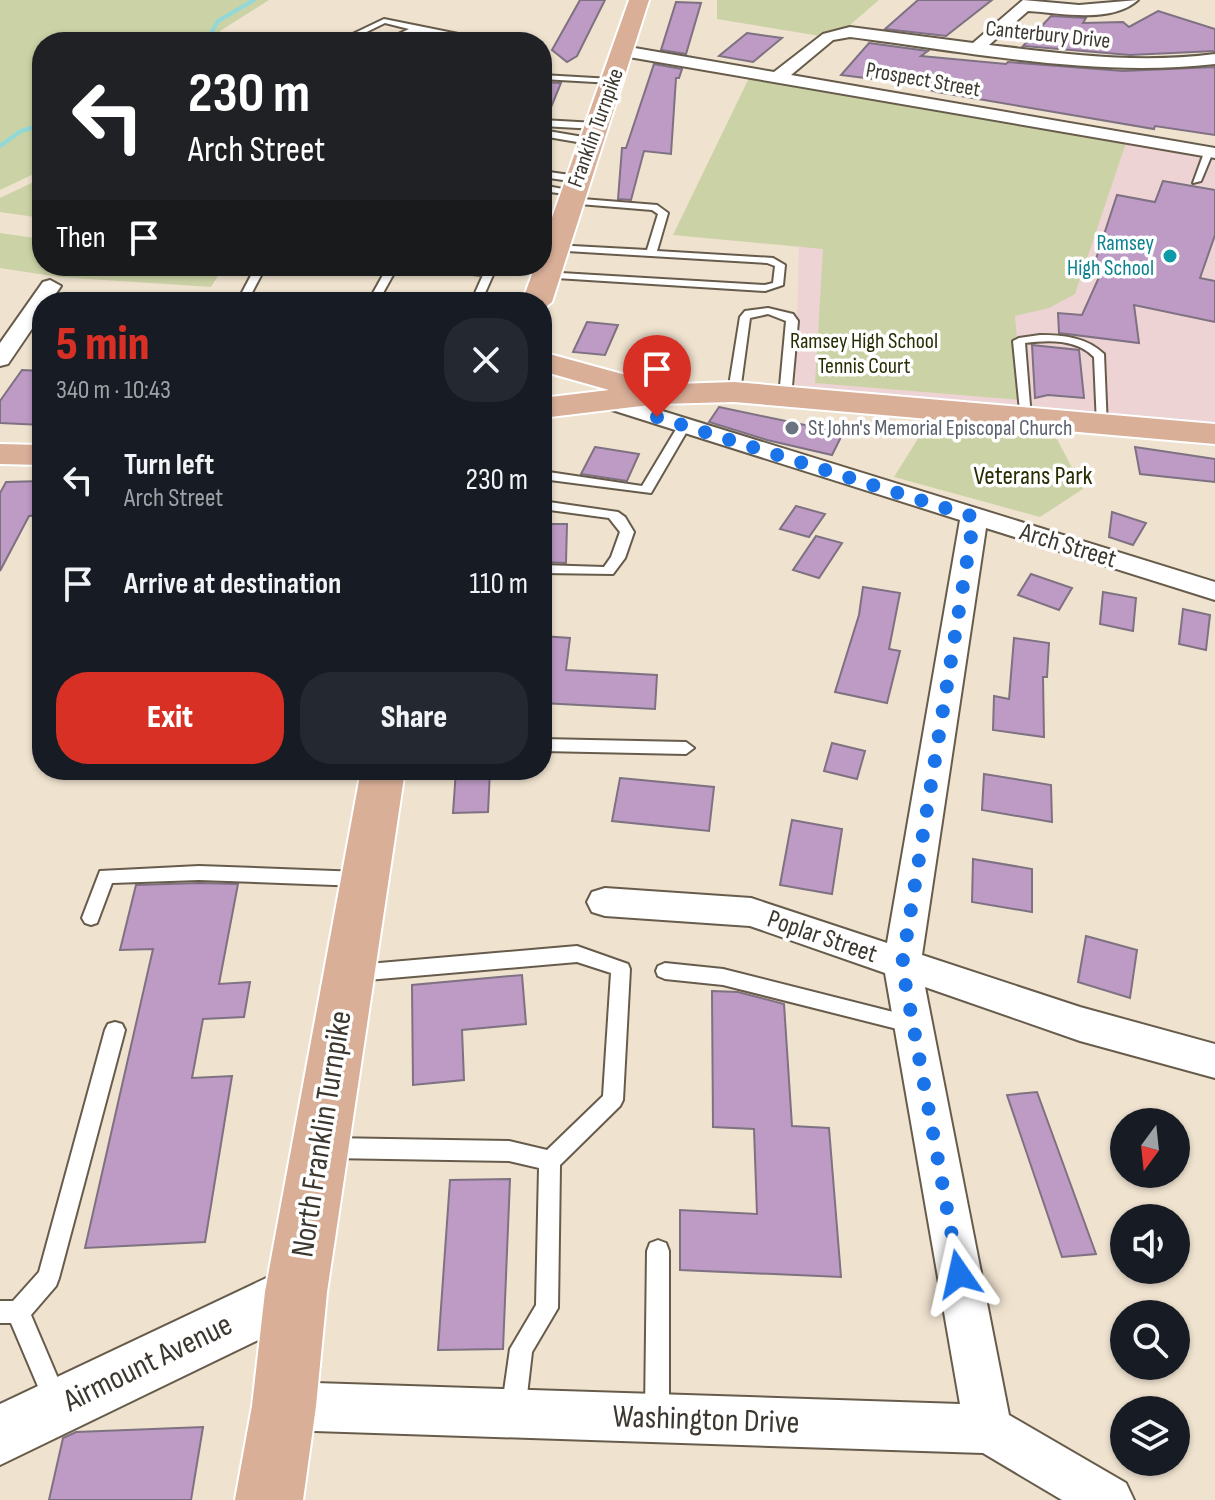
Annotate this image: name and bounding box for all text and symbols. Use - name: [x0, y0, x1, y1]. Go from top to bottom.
- street label: Canterbury Drive: [984, 15, 1112, 55]
- street label: Prospect Street: [864, 57, 983, 103]
- text: 230 m: [188, 61, 310, 128]
- icon: left: [56, 64, 160, 168]
- street label: Franklin Turnpike: [562, 65, 630, 191]
- text: Arch Street: [188, 129, 325, 172]
- icon: arrive: [122, 216, 166, 260]
- text: Then: [56, 220, 106, 256]
- place label: Ramsey High School: [1067, 230, 1154, 282]
- marker: Ramsey High School: [1161, 247, 1179, 265]
- text: 5 min: [56, 316, 149, 373]
- button: close: [444, 318, 528, 402]
- park label: Ramsey High School Tennis Court: [790, 328, 938, 380]
- pin: [623, 335, 691, 417]
- icon: arrive: [635, 347, 679, 391]
- text: 340 m · 10:43: [56, 375, 171, 406]
- place label: St John's Memorial Episcopal Church: [808, 415, 1072, 442]
- marker: St John's Memorial Episcopal Church: [783, 419, 801, 437]
- text: Turn left: [124, 447, 214, 483]
- icon: left: [56, 458, 100, 502]
- park label: Veterans Park: [973, 461, 1093, 492]
- text: 230 m: [466, 462, 528, 498]
- text: Arch Street: [124, 483, 223, 514]
- street label: Arch Street: [1015, 516, 1120, 575]
- icon: arrive: [56, 562, 100, 606]
- text: Arrive at destination: [124, 566, 341, 602]
- text: 110 m: [470, 566, 528, 602]
- button: Exit: [56, 672, 284, 764]
- button: Share: [300, 672, 528, 764]
- street label: Poplar Street: [763, 904, 881, 970]
- street label: North Franklin Turnpike: [283, 1008, 361, 1260]
- north arrow: [1110, 1108, 1190, 1188]
- map controls: [1110, 1108, 1190, 1476]
- button: sound: [1110, 1204, 1190, 1284]
- position arrow: [917, 1232, 1001, 1316]
- button: search: [1110, 1300, 1190, 1380]
- street label: Airmount Avenue: [56, 1305, 239, 1421]
- button: layers: [1110, 1396, 1190, 1476]
- street label: Washington Drive: [612, 1397, 800, 1443]

